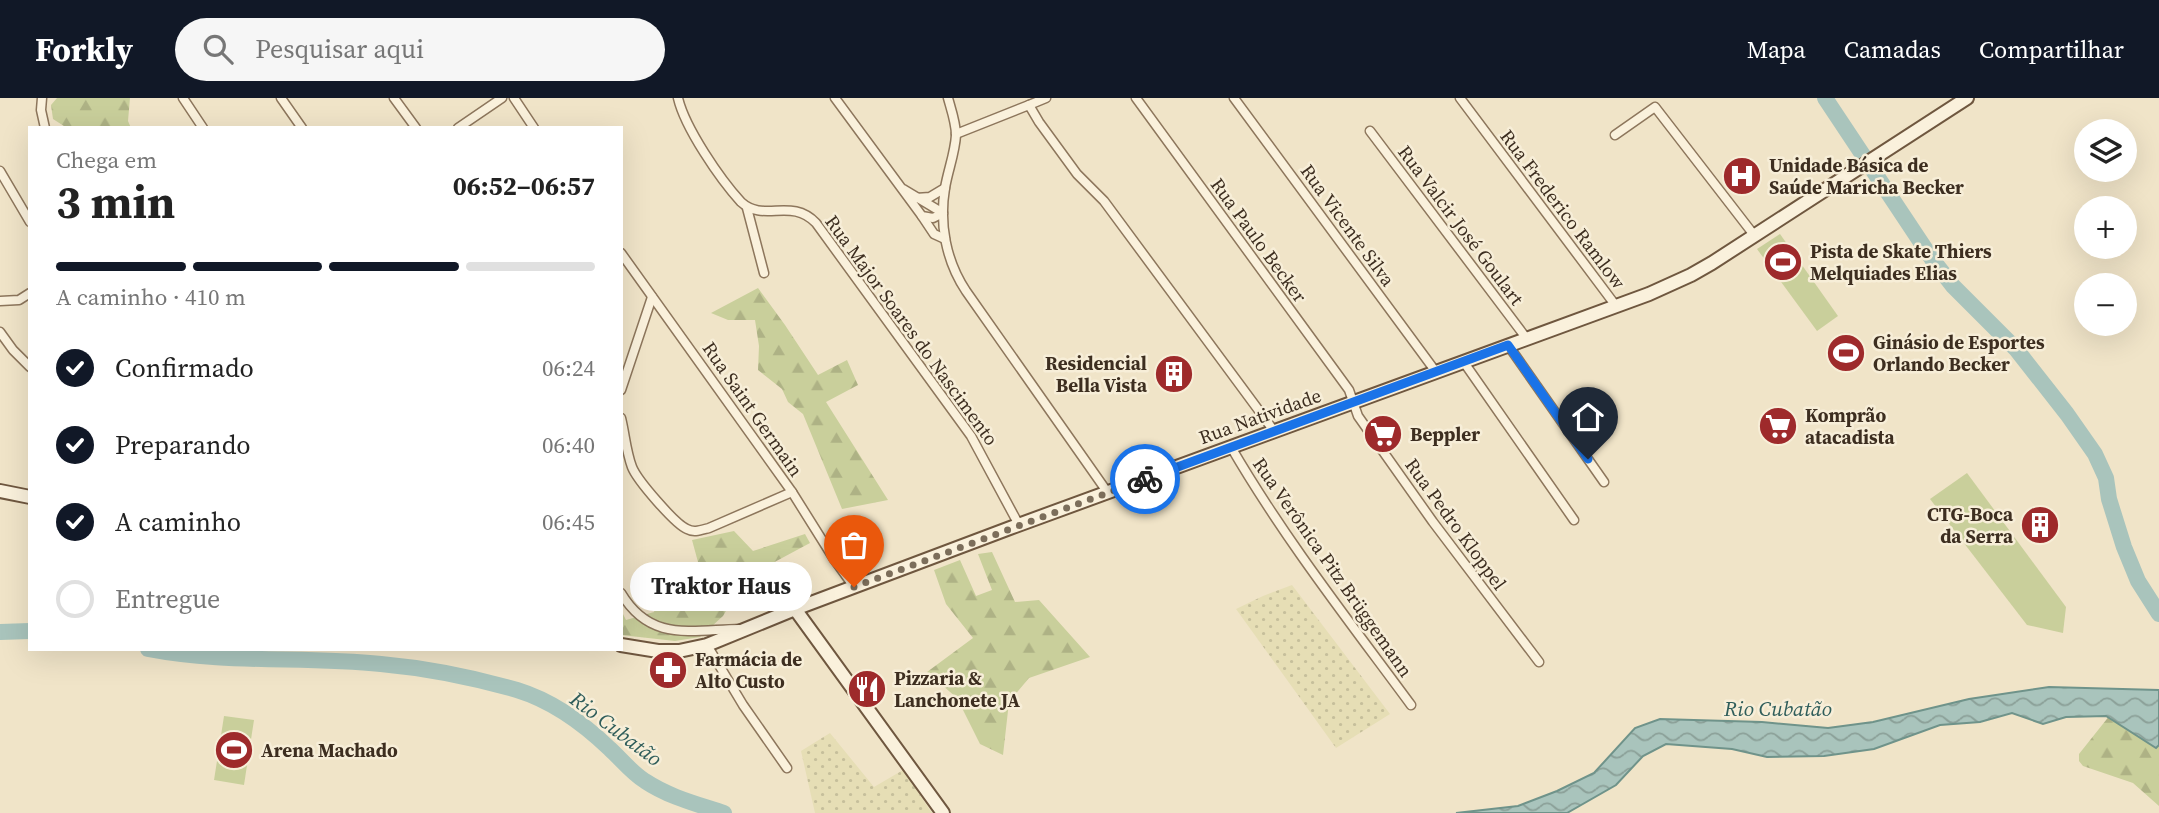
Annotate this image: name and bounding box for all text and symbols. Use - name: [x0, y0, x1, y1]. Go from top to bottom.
- search box: [175, 18, 665, 81]
- text: Forkly: [35, 27, 133, 72]
- icon: search: [199, 30, 237, 68]
- text: Pesquisar aqui: [255, 31, 424, 67]
- text: Mapa: [1747, 33, 1806, 66]
- text: Camadas: [1844, 33, 1941, 66]
- text: Compartilhar: [1979, 33, 2124, 66]
- map controls: [2074, 119, 2137, 336]
- button: layers: [2074, 119, 2137, 182]
- street label: Rua Frederico Ramlow: [1494, 124, 1632, 294]
- street label: Rua Valcir José Goulart: [1392, 140, 1530, 311]
- text: Chega em: [56, 144, 157, 176]
- place label: Unidade Básica de Saúde Maricha Becker: [1769, 152, 1964, 200]
- hospital icon: Unidade Básica de Saúde Maricha Becker: [1721, 155, 1763, 197]
- street label: Rua Vicente Silva: [1295, 159, 1401, 292]
- text: 06:52–06:57: [453, 168, 595, 204]
- text: 3 min: [56, 170, 175, 233]
- street label: Rua Paulo Becker: [1205, 172, 1313, 308]
- button: +: [2074, 196, 2137, 259]
- street label: Rua Major Soares do Nascimento: [820, 210, 1004, 450]
- place label: Pista de Skate Thiers Melquiades Elias: [1810, 238, 1992, 286]
- sports icon: Pista de Skate Thiers Melquiades Elias: [1762, 241, 1804, 283]
- button: −: [2074, 273, 2137, 336]
- text: A caminho · 410 m: [56, 281, 246, 313]
- place label: Ginásio de Esportes Orlando Becker: [1873, 329, 2045, 377]
- sports icon: Ginásio de Esportes Orlando Becker: [1825, 332, 1867, 374]
- street label: Rua Saint Germain: [697, 336, 809, 482]
- icon: check: [56, 349, 94, 387]
- text: Confirmado: [115, 350, 254, 386]
- place label: Residencial Bella Vista: [1045, 350, 1148, 398]
- text: 06:24: [542, 352, 595, 384]
- building icon: Residencial Bella Vista: [1153, 353, 1195, 395]
- street label: Rua Natividade: [1195, 382, 1325, 450]
- pin: [1558, 387, 1618, 459]
- icon: home: [1569, 398, 1607, 436]
- place label: Komprão atacadista: [1805, 402, 1895, 450]
- supermarket icon: Komprão atacadista: [1757, 405, 1799, 447]
- supermarket icon: Beppler: [1362, 413, 1404, 455]
- place label: Beppler: [1410, 421, 1480, 447]
- icon: check: [56, 426, 94, 464]
- text: Preparando: [115, 427, 251, 463]
- text: 06:40: [542, 429, 595, 461]
- courier: [1110, 444, 1180, 514]
- street label: Rua Verônica Pitz Brüggemann: [1247, 452, 1419, 682]
- street label: Rua Pedro Kloppel: [1399, 453, 1513, 595]
- icon: bike: [1126, 460, 1164, 498]
- place label: CTG-Boca da Serra: [1927, 501, 2014, 549]
- icon: check: [56, 503, 94, 541]
- text: A caminho: [115, 504, 241, 540]
- building icon: CTG-Boca da Serra: [2019, 504, 2061, 546]
- text: 06:45: [542, 506, 595, 538]
- pin: [824, 515, 884, 587]
- icon: bag: [835, 526, 873, 564]
- callout: Traktor Haus: [630, 562, 812, 612]
- text: Traktor Haus: [651, 570, 791, 602]
- text: Entregue: [115, 581, 220, 617]
- place label: Farmácia de Alto Custo: [695, 646, 802, 694]
- pharmacy icon: Farmácia de Alto Custo: [647, 649, 689, 691]
- place label: Pizzaria & Lanchonete JA: [894, 665, 1020, 713]
- restaurant icon: Pizzaria & Lanchonete JA: [846, 668, 888, 710]
- water label: Rio Cubatão: [564, 684, 668, 773]
- water label: Rio Cubatão: [1723, 694, 1832, 723]
- sports icon: Arena Machado: [213, 729, 255, 771]
- place label: Arena Machado: [261, 737, 398, 763]

